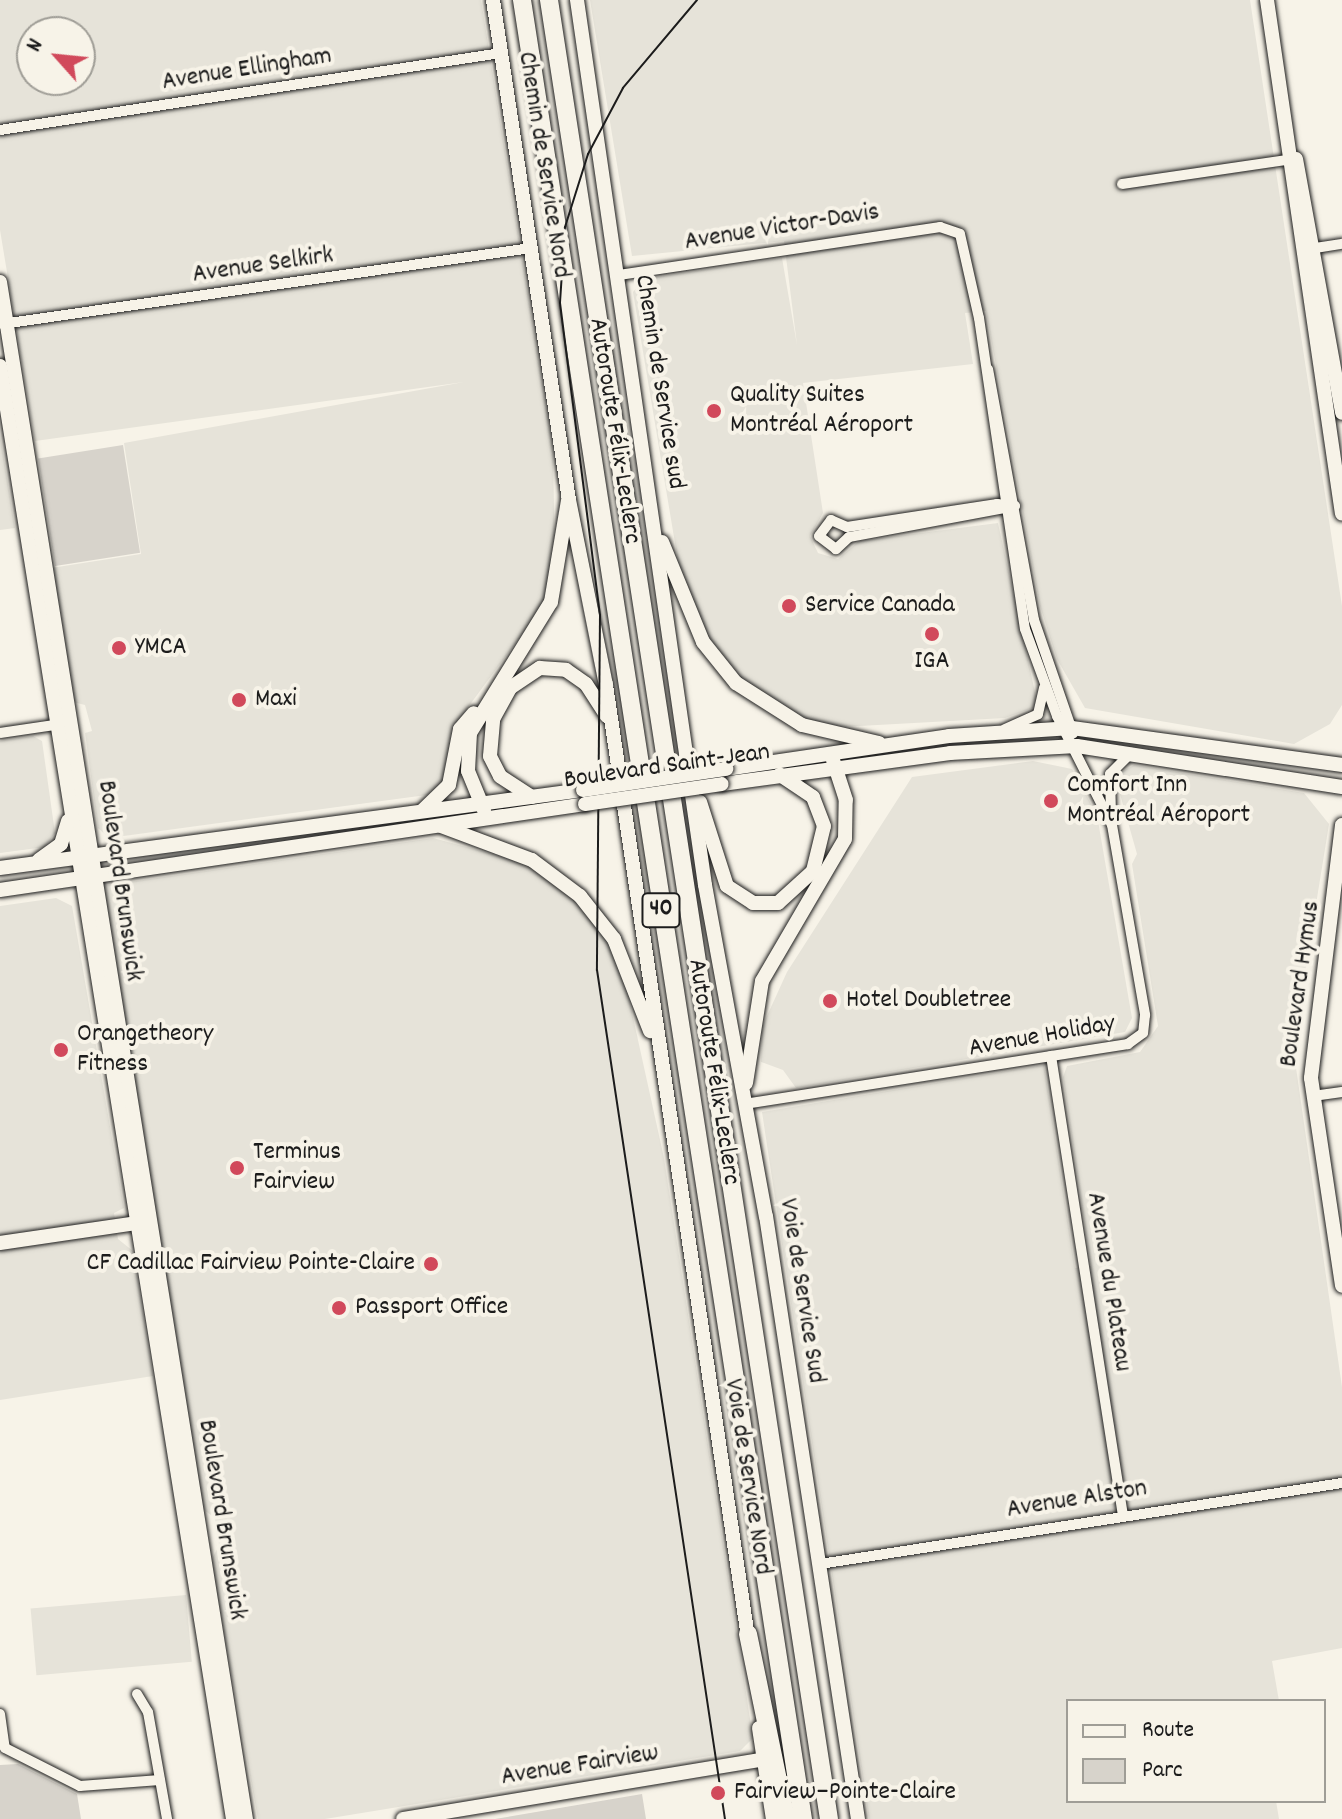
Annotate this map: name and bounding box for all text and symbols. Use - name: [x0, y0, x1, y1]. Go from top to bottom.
- north arrow: [16, 16, 96, 96]
- text: N: [20, 34, 52, 58]
- street label: Avenue Ellingham: [160, 41, 334, 99]
- street label: Chemin de Service Nord: [510, 50, 576, 280]
- street label: Avenue Victor-Davis: [682, 197, 882, 259]
- street label: Avenue Selkirk: [191, 241, 335, 291]
- street label: Chemin de Service sud: [627, 273, 691, 491]
- street label: Autoroute Félix-Leclerc: [581, 316, 647, 546]
- place label: Quality Suites Montréal Aéroport: [730, 380, 913, 442]
- marker: Quality Suites Montréal Aéroport: [705, 402, 723, 420]
- place label: Service Canada: [805, 590, 955, 622]
- marker: Service Canada: [780, 597, 798, 615]
- marker: IGA: [923, 625, 941, 643]
- place label: YMCA: [135, 632, 187, 664]
- marker: YMCA: [110, 639, 128, 657]
- place label: IGA: [914, 646, 950, 678]
- place label: Maxi: [255, 684, 297, 716]
- marker: Maxi: [230, 691, 248, 709]
- street label: Boulevard Saint-Jean: [562, 737, 772, 797]
- place label: Comfort Inn Montréal Aéroport: [1067, 770, 1250, 832]
- street label: Boulevard Brunswick: [89, 779, 149, 983]
- marker: Comfort Inn Montréal Aéroport: [1042, 792, 1060, 810]
- road number: 40: [641, 890, 681, 930]
- street label: Boulevard Hymus: [1274, 899, 1328, 1069]
- street label: Autoroute Félix-Leclerc: [680, 957, 746, 1187]
- place label: Hotel Doubletree: [846, 985, 1011, 1017]
- marker: Hotel Doubletree: [821, 992, 839, 1010]
- street label: Avenue Holiday: [966, 1009, 1118, 1065]
- place label: Orangetheory Fitness: [77, 1019, 213, 1080]
- marker: Orangetheory Fitness: [52, 1041, 70, 1059]
- place label: Terminus Fairview: [253, 1137, 341, 1198]
- marker: Terminus Fairview: [228, 1159, 246, 1177]
- street label: Avenue du Plateau: [1078, 1190, 1138, 1374]
- street label: Voie de Service Sud: [771, 1196, 831, 1386]
- place label: CF Cadillac Fairview Pointe-Claire: [87, 1248, 415, 1280]
- marker: CF Cadillac Fairview Pointe-Claire: [422, 1255, 440, 1273]
- place label: Passport Office: [355, 1292, 508, 1324]
- marker: Passport Office: [330, 1299, 348, 1317]
- street label: Voie de Service Nord: [716, 1377, 778, 1577]
- street label: Boulevard Brunswick: [190, 1418, 252, 1622]
- street label: Avenue Alston: [1005, 1474, 1149, 1526]
- legend: [1066, 1699, 1326, 1803]
- text: Route: [1142, 1714, 1194, 1748]
- street label: Avenue Fairview: [499, 1738, 661, 1794]
- text: Parc: [1142, 1754, 1183, 1788]
- place label: Fairview–Pointe-Claire: [734, 1777, 956, 1809]
- marker: Fairview–Pointe-Claire: [709, 1784, 727, 1802]

